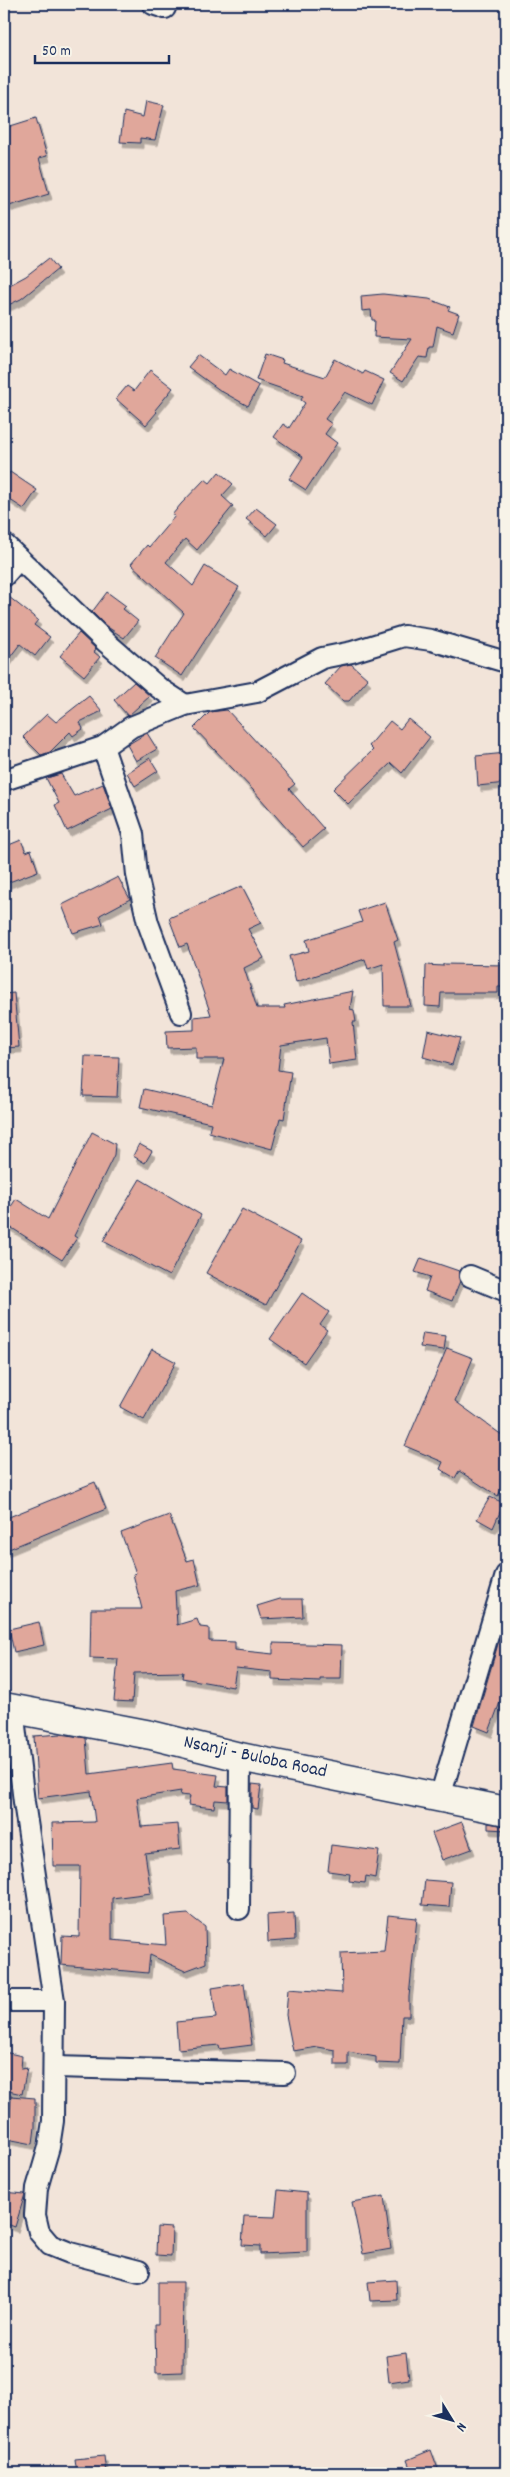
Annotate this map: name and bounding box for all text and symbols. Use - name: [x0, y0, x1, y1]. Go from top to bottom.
- scale bar: [35, 32, 169, 64]
- text: 50 m: [42, 41, 71, 63]
- street label: Nsanji - Buloba Road: [181, 1730, 329, 1786]
- north arrow: [428, 2394, 478, 2444]
- text: N: [451, 2418, 471, 2435]

